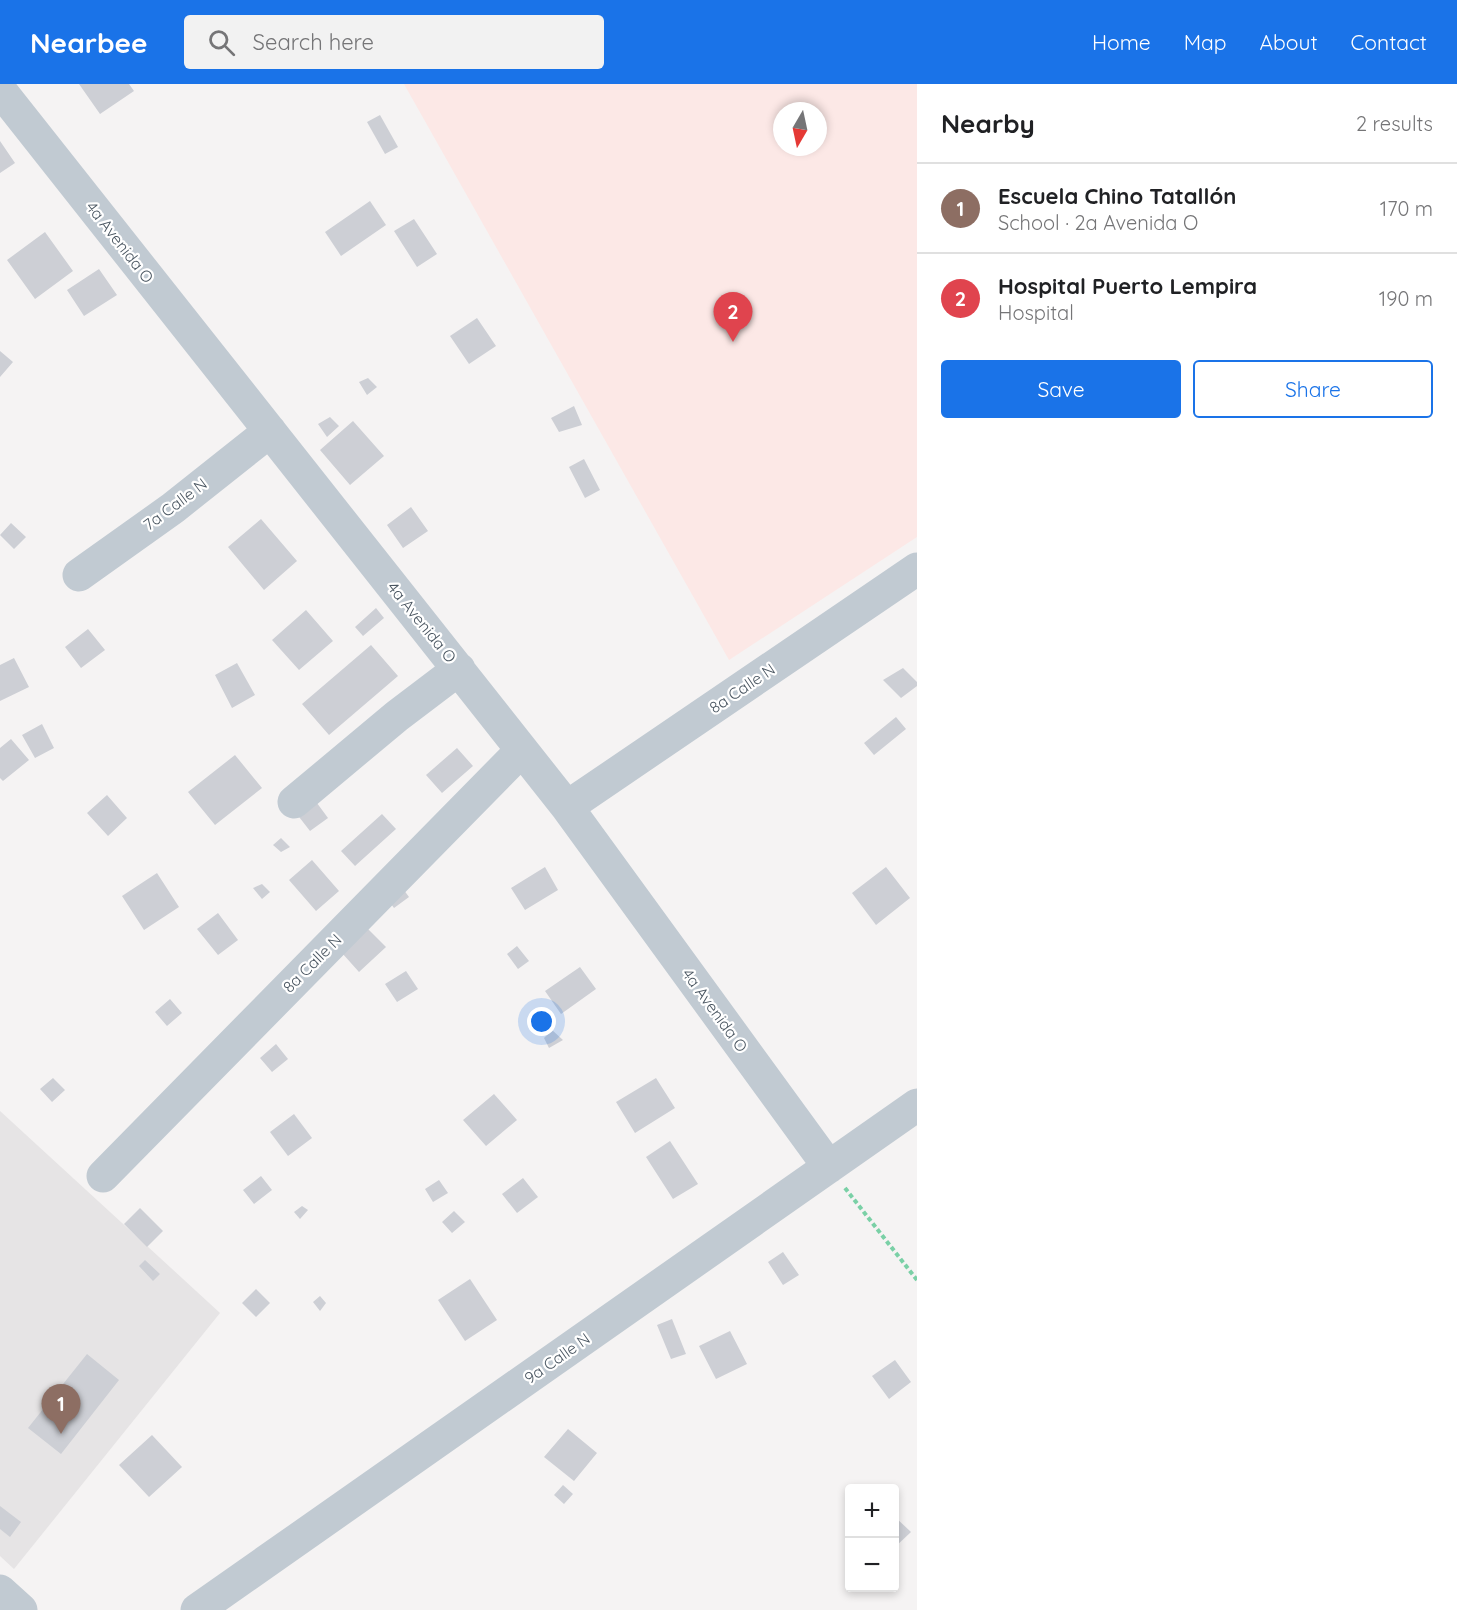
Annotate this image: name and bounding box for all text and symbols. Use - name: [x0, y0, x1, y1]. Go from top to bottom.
- search box: [184, 15, 604, 69]
- text: Nearbee: [30, 25, 148, 60]
- icon: search: [205, 26, 238, 59]
- text: Search here: [253, 28, 374, 56]
- text: Home: [1092, 29, 1151, 55]
- text: Map: [1184, 29, 1227, 55]
- text: About: [1260, 29, 1318, 55]
- text: Contact: [1351, 29, 1427, 55]
- north arrow: [773, 102, 827, 156]
- text: Nearby: [941, 107, 1035, 140]
- text: 2 results: [1356, 111, 1433, 136]
- text: Escuela Chino Tatallón: [998, 182, 1236, 210]
- text: 1: [957, 196, 964, 221]
- text: 170 m: [1380, 196, 1433, 221]
- street label: 4a Avenida O: [82, 197, 158, 287]
- text: School · 2a Avenida O: [998, 210, 1198, 235]
- text: Hospital Puerto Lempira: [998, 272, 1257, 300]
- text: 2: [955, 286, 966, 311]
- text: 190 m: [1379, 286, 1433, 311]
- pin: 2: [714, 292, 752, 342]
- text: Hospital: [998, 300, 1074, 325]
- button: Save: [941, 360, 1181, 418]
- button: Share: [1193, 360, 1433, 418]
- street label: 7a Calle N: [139, 474, 211, 534]
- street label: 4a Avenida O: [383, 577, 461, 667]
- street label: 8a Calle N: [705, 659, 779, 717]
- street label: 8a Calle N: [278, 929, 346, 997]
- street label: 4a Avenida O: [678, 964, 752, 1056]
- your location: [527, 1007, 556, 1036]
- street label: 9a Calle N: [520, 1328, 594, 1388]
- pin: 1: [42, 1384, 80, 1434]
- map controls: [845, 1484, 899, 1592]
- button: +: [845, 1484, 899, 1538]
- button: −: [845, 1538, 899, 1592]

